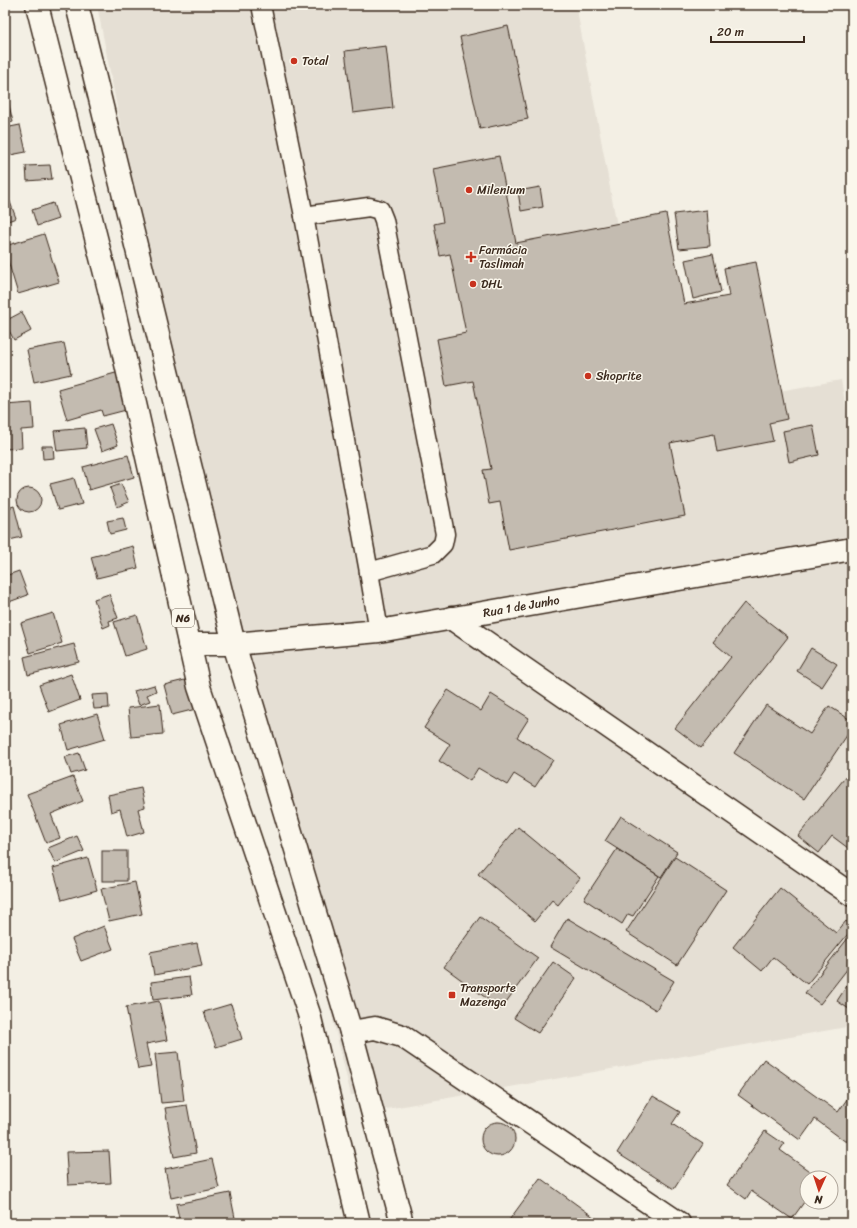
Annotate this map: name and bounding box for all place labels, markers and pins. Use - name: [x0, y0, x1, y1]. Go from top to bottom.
- place label: Total: [302, 50, 329, 72]
- marker: Total: [289, 56, 299, 66]
- place label: Milenium: [477, 179, 525, 201]
- marker: Milenium: [464, 185, 474, 195]
- place label: Farmácia Taslimah: [479, 239, 527, 275]
- marker: Farmácia Taslimah: [466, 252, 476, 262]
- place label: DHL: [481, 273, 503, 295]
- marker: DHL: [468, 279, 478, 289]
- place label: Shoprite: [596, 365, 642, 387]
- marker: Shoprite: [583, 371, 593, 381]
- place label: Transporte Mazenga: [460, 977, 516, 1013]
- marker: Transporte Mazenga: [447, 990, 457, 1000]

